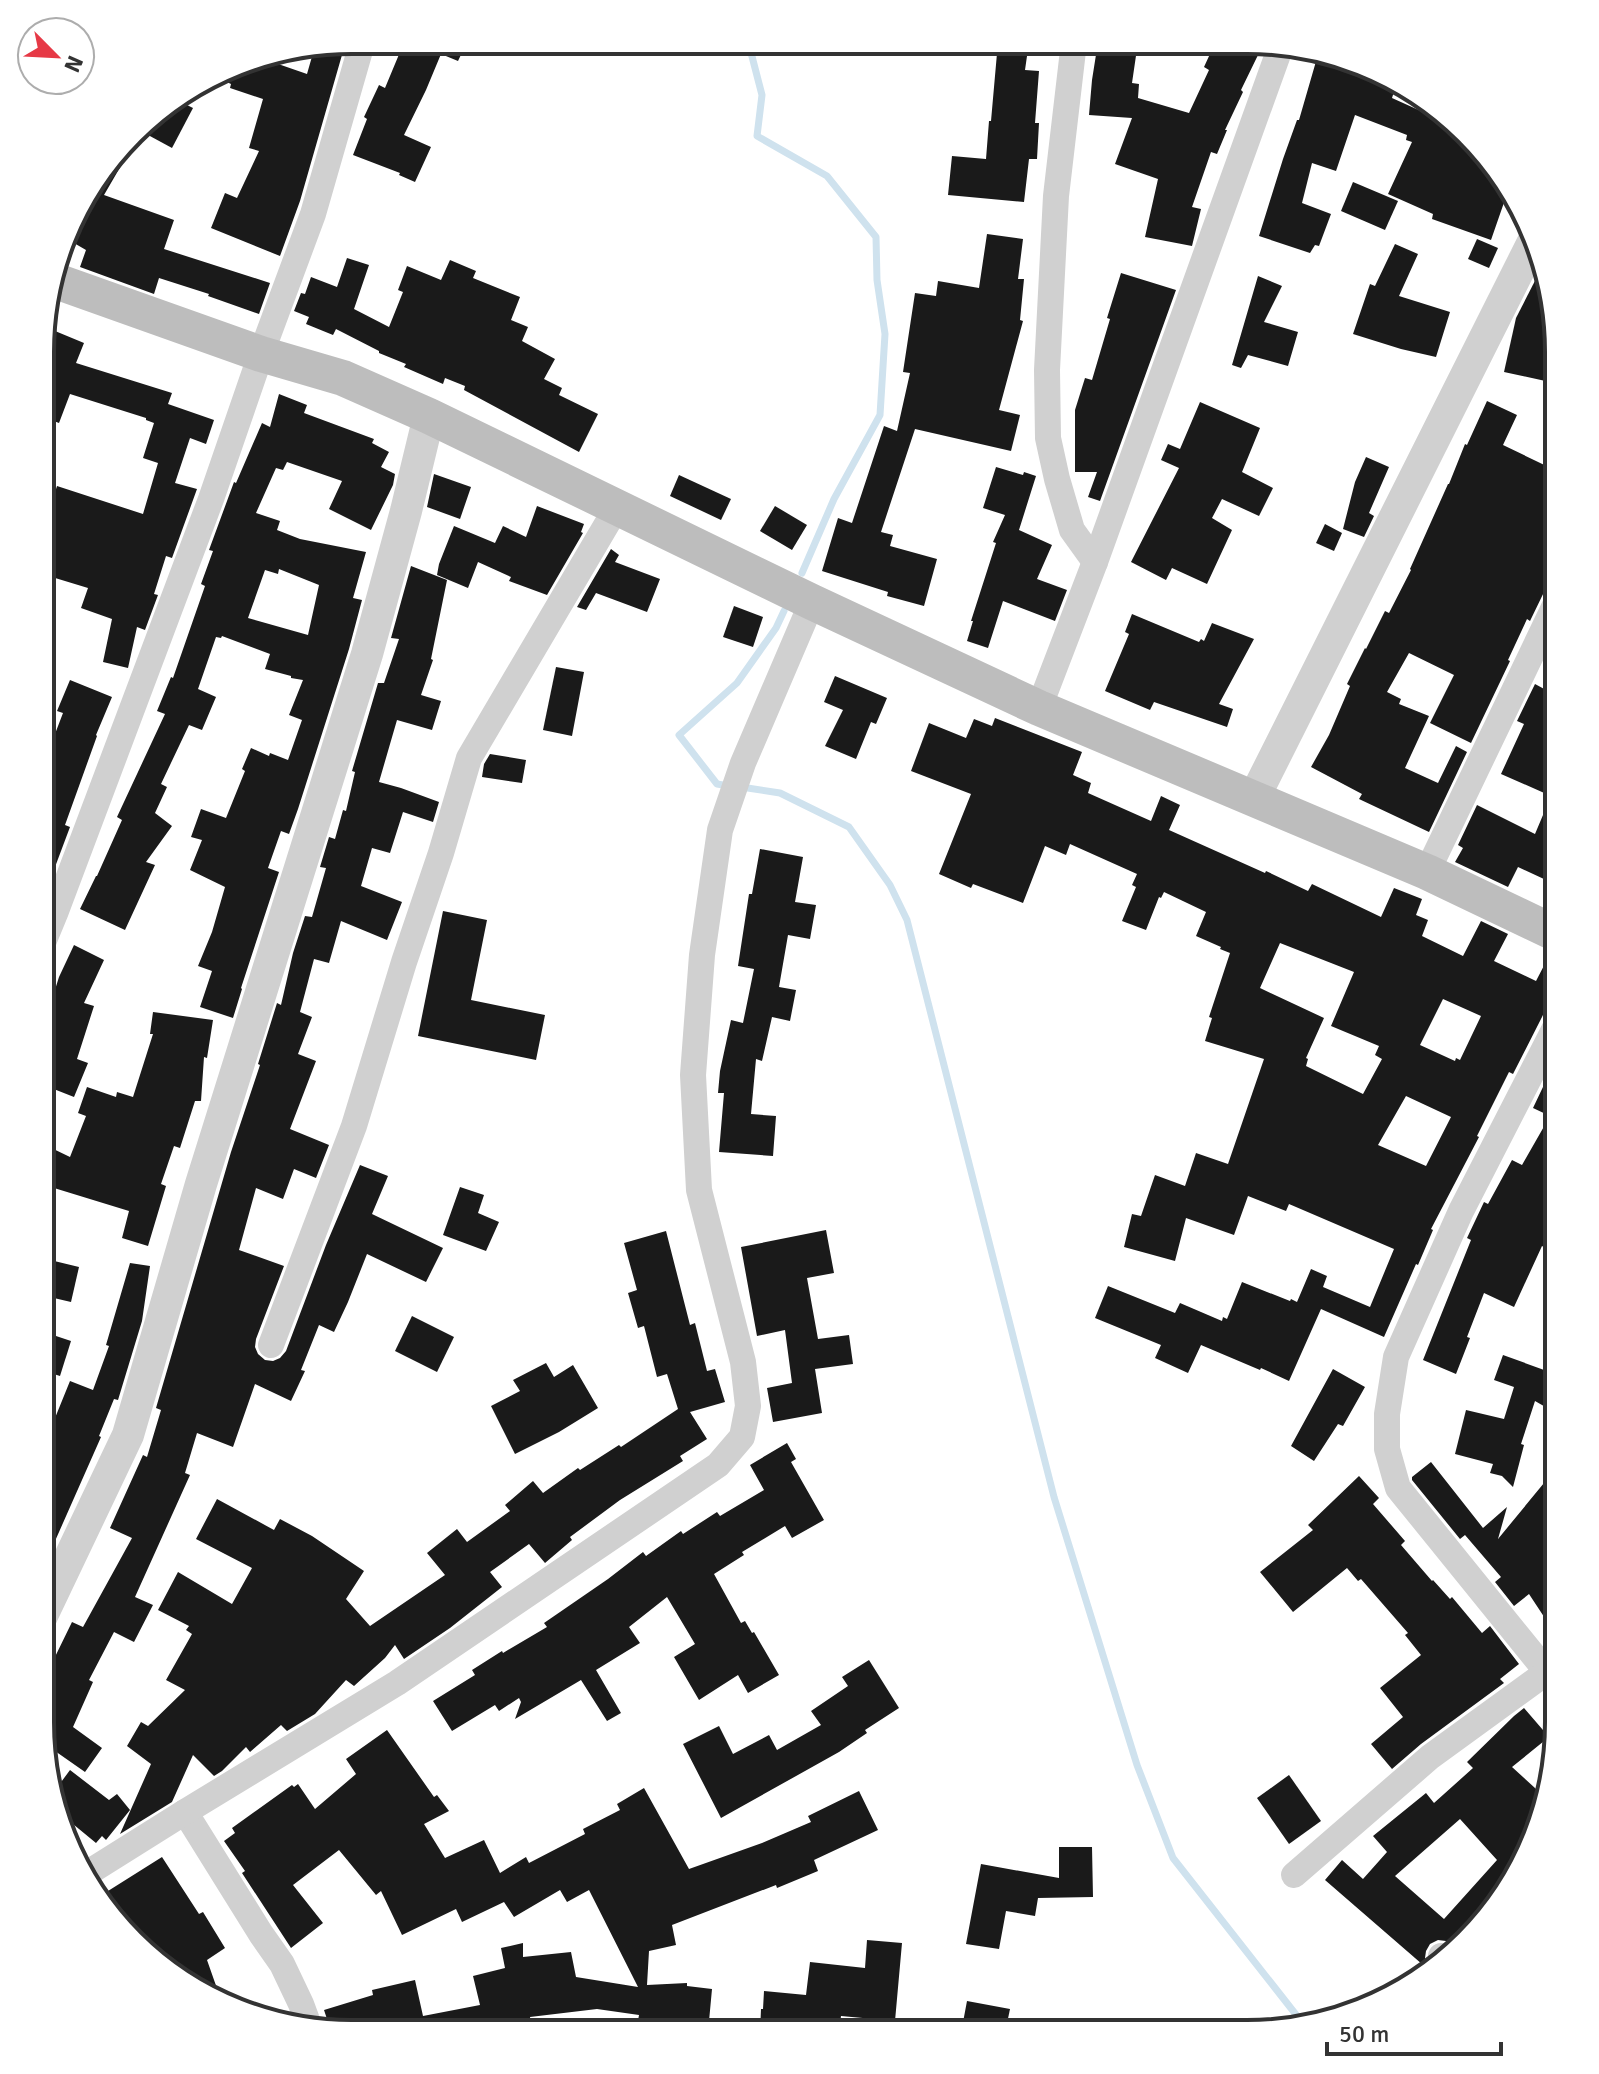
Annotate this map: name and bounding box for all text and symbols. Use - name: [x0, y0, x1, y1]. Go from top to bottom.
- north arrow: [16, 16, 96, 96]
- text: N: [58, 51, 89, 76]
- scale bar: [1327, 2006, 1501, 2056]
- text: 50 m: [1339, 2019, 1389, 2049]

